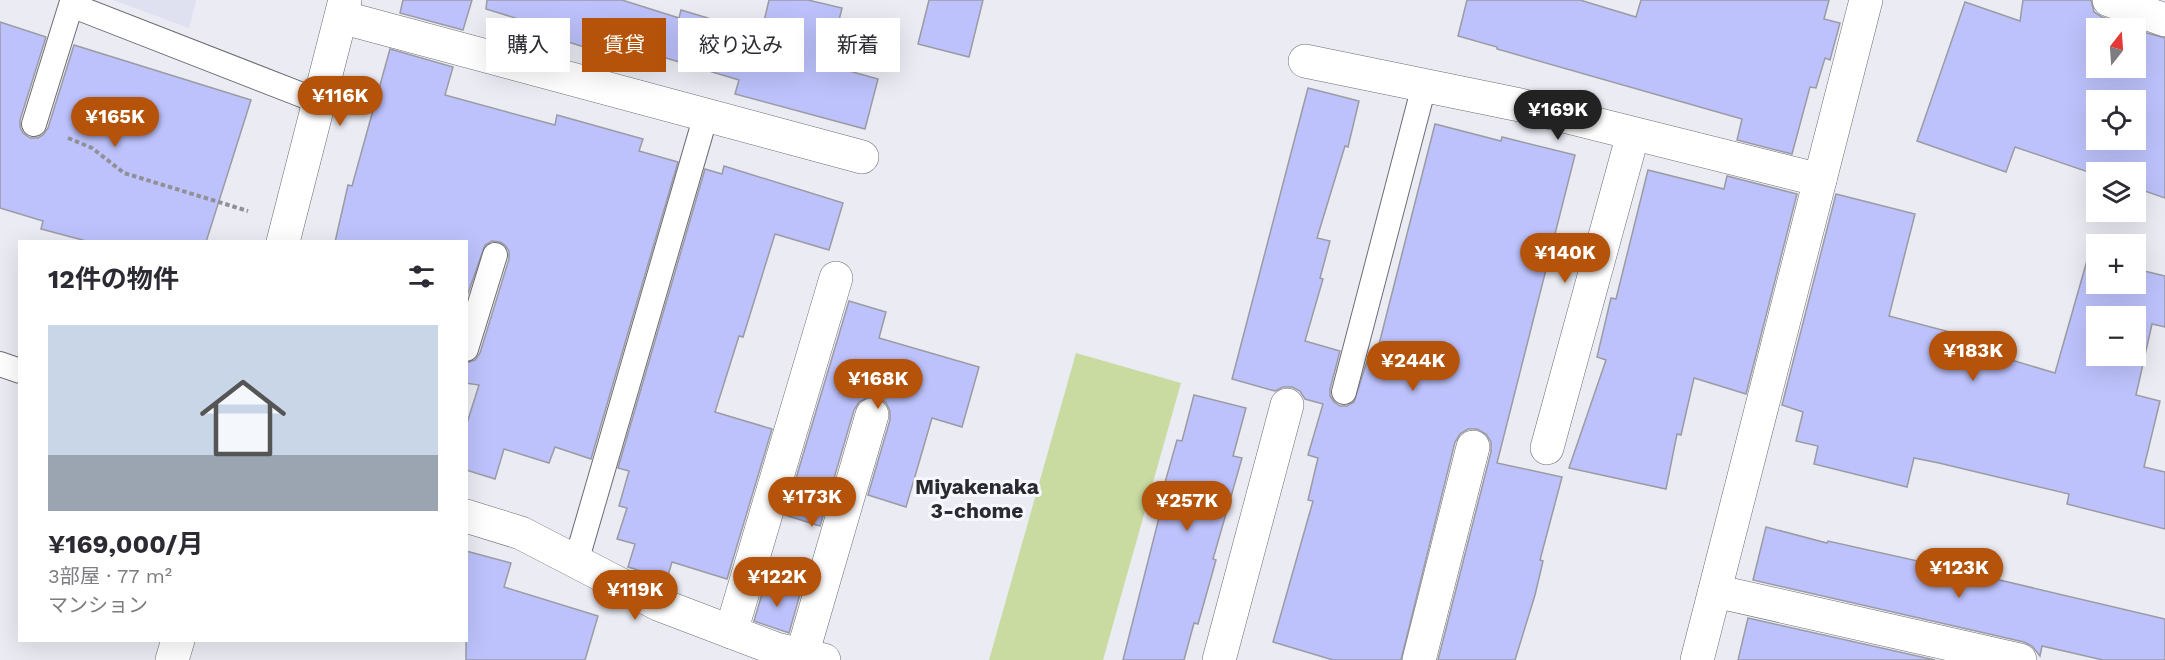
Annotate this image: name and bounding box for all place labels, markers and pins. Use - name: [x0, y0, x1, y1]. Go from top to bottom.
- pin: ¥116K: [298, 76, 382, 127]
- pin: ¥169K: [1516, 90, 1600, 141]
- pin: ¥165K: [73, 97, 157, 148]
- pin: ¥140K: [1523, 233, 1607, 284]
- pin: ¥183K: [1931, 331, 2015, 382]
- pin: ¥244K: [1371, 341, 1455, 392]
- pin: ¥168K: [836, 359, 920, 410]
- pin: ¥173K: [770, 477, 854, 528]
- pin: ¥257K: [1145, 481, 1229, 532]
- pin: ¥123K: [1917, 548, 2001, 599]
- pin: ¥122K: [735, 557, 819, 608]
- pin: ¥119K: [593, 570, 677, 621]

